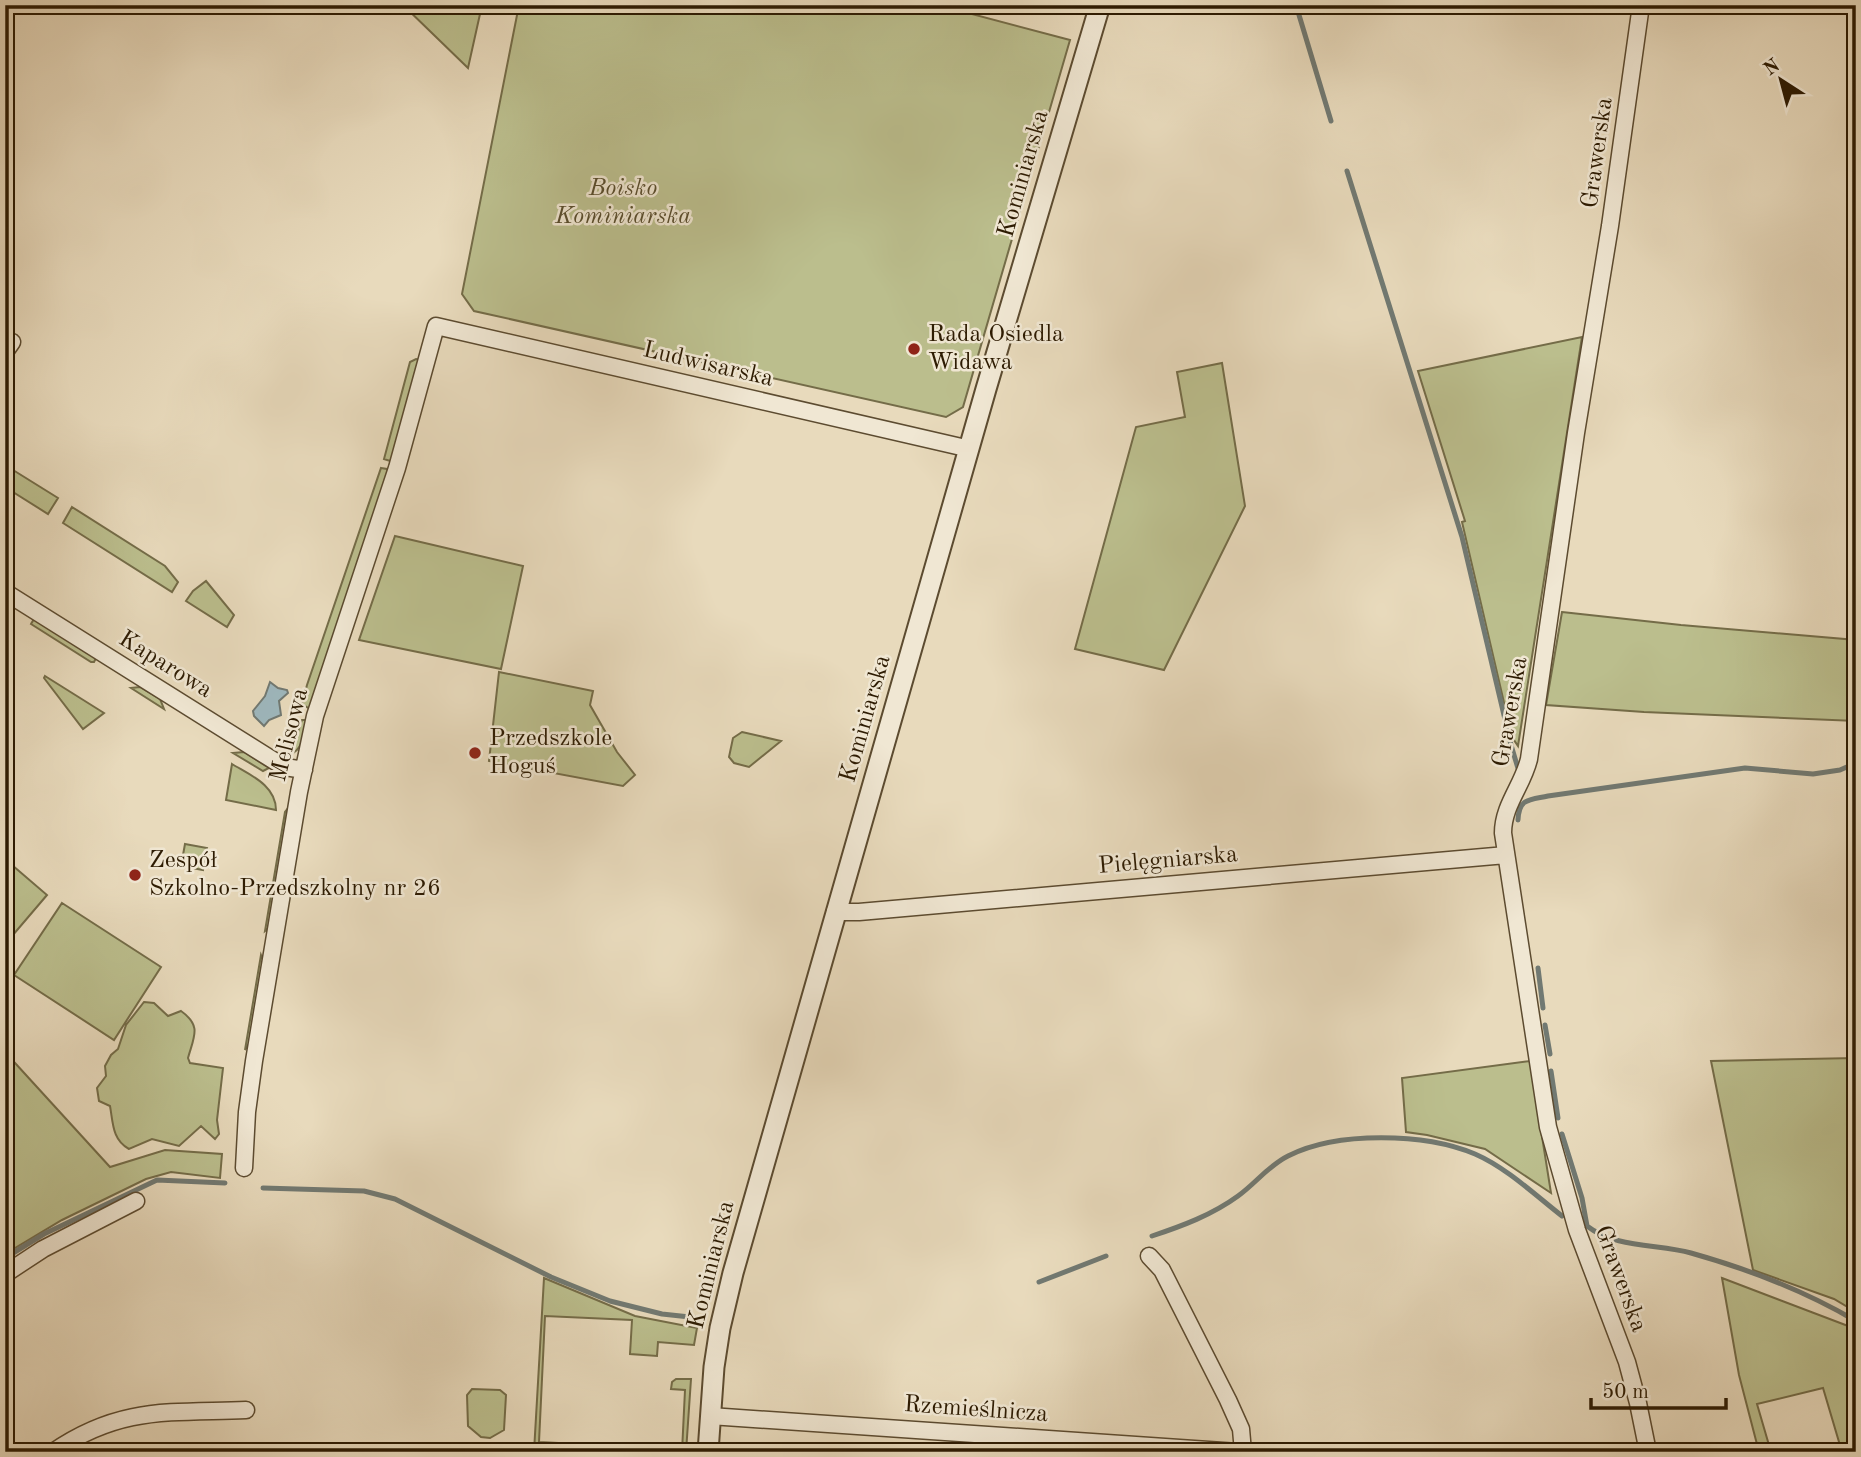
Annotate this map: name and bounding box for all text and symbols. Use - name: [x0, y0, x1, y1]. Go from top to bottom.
- north arrow: [1745, 46, 1815, 116]
- text: N: [1761, 56, 1784, 80]
- street label: Grawerska: [1578, 96, 1618, 210]
- street label: Kominiarska: [994, 107, 1054, 241]
- park label: Boisko Kominiarska: [554, 177, 691, 229]
- place label: Rada Osiedla Widawa: [928, 323, 1064, 375]
- street label: Ludwisarska: [640, 338, 776, 392]
- marker: Rada Osiedla Widawa: [906, 341, 922, 357]
- street label: Kaparowa: [114, 627, 216, 703]
- street label: Kominiarska: [836, 652, 896, 786]
- street label: Grawerska: [1490, 655, 1533, 769]
- street label: Melisowa: [267, 686, 313, 784]
- place label: Przedszkole Hoguś: [489, 727, 612, 779]
- marker: Przedszkole Hoguś: [467, 745, 483, 761]
- street label: Pielęgniarska: [1097, 843, 1239, 879]
- place label: Zespół Szkolno-Przedszkolny nr 26: [149, 849, 441, 901]
- marker: Zespół Szkolno-Przedszkolny nr 26: [127, 867, 143, 883]
- street label: Kominiarska: [684, 1198, 740, 1332]
- street label: Grawerska: [1590, 1223, 1650, 1336]
- scale bar: [1591, 1366, 1726, 1410]
- text: 50 m: [1602, 1382, 1649, 1403]
- street label: Rzemieślnicza: [903, 1393, 1049, 1427]

